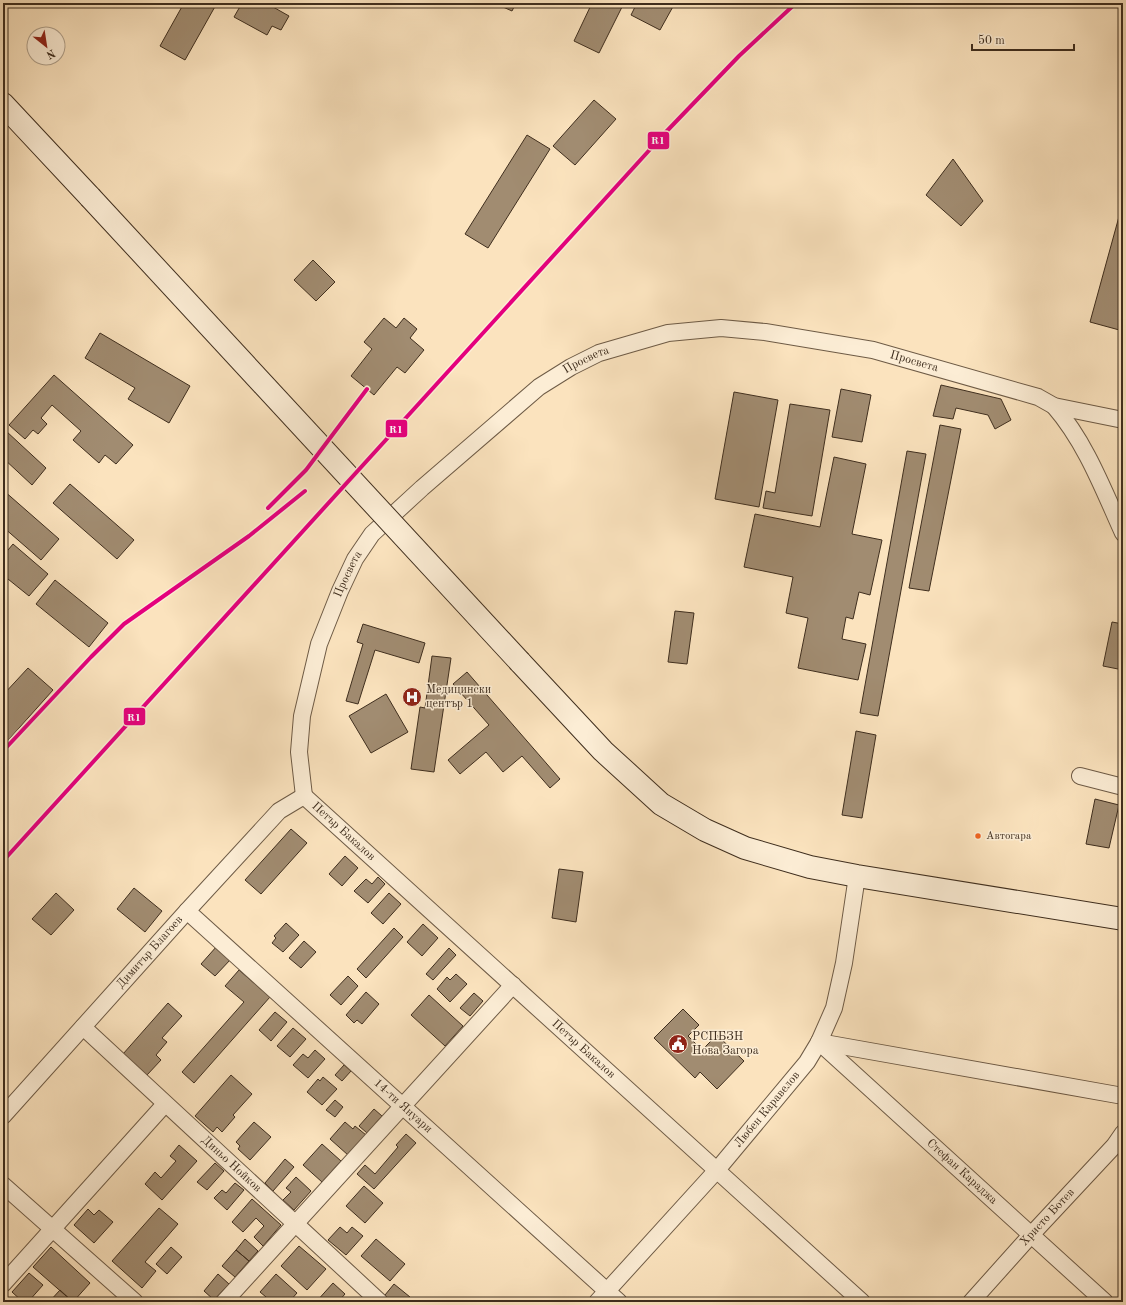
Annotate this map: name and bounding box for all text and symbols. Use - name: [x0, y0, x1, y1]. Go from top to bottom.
- north arrow: [26, 26, 66, 66]
- scale bar: [972, 26, 1074, 52]
- text: 50 m: [978, 34, 1005, 47]
- text: N: [43, 46, 57, 61]
- line badge: R1: [647, 131, 670, 150]
- text: R1: [651, 136, 665, 147]
- street label: Просвета: [561, 344, 611, 376]
- street label: Просвета: [889, 349, 940, 374]
- line badge: R1: [385, 419, 408, 438]
- text: R1: [389, 425, 403, 436]
- street label: Просвета: [332, 549, 365, 599]
- place label: Медицински център 1: [426, 684, 491, 710]
- hospital icon: Медицински център 1: [401, 686, 423, 708]
- line badge: R1: [123, 707, 146, 726]
- text: R1: [127, 713, 141, 724]
- street label: Петър Бакалов: [309, 800, 377, 863]
- marker: Автогара: [973, 831, 983, 841]
- place label: Автогара: [986, 831, 1032, 842]
- street label: Димитър Благоев: [115, 914, 186, 991]
- street label: Петър Бакалов: [549, 1018, 617, 1081]
- place label: РСПБЗН Нова Загора: [692, 1031, 759, 1057]
- public building icon: РСПБЗН Нова Загора: [667, 1033, 689, 1055]
- street label: Любен Каравелов: [732, 1069, 802, 1150]
- street label: 14-ти Януари: [371, 1077, 434, 1136]
- street label: Диньо Нойков: [199, 1134, 264, 1195]
- street label: Стефан Караджа: [924, 1137, 999, 1207]
- street label: Христо Ботев: [1018, 1186, 1077, 1248]

